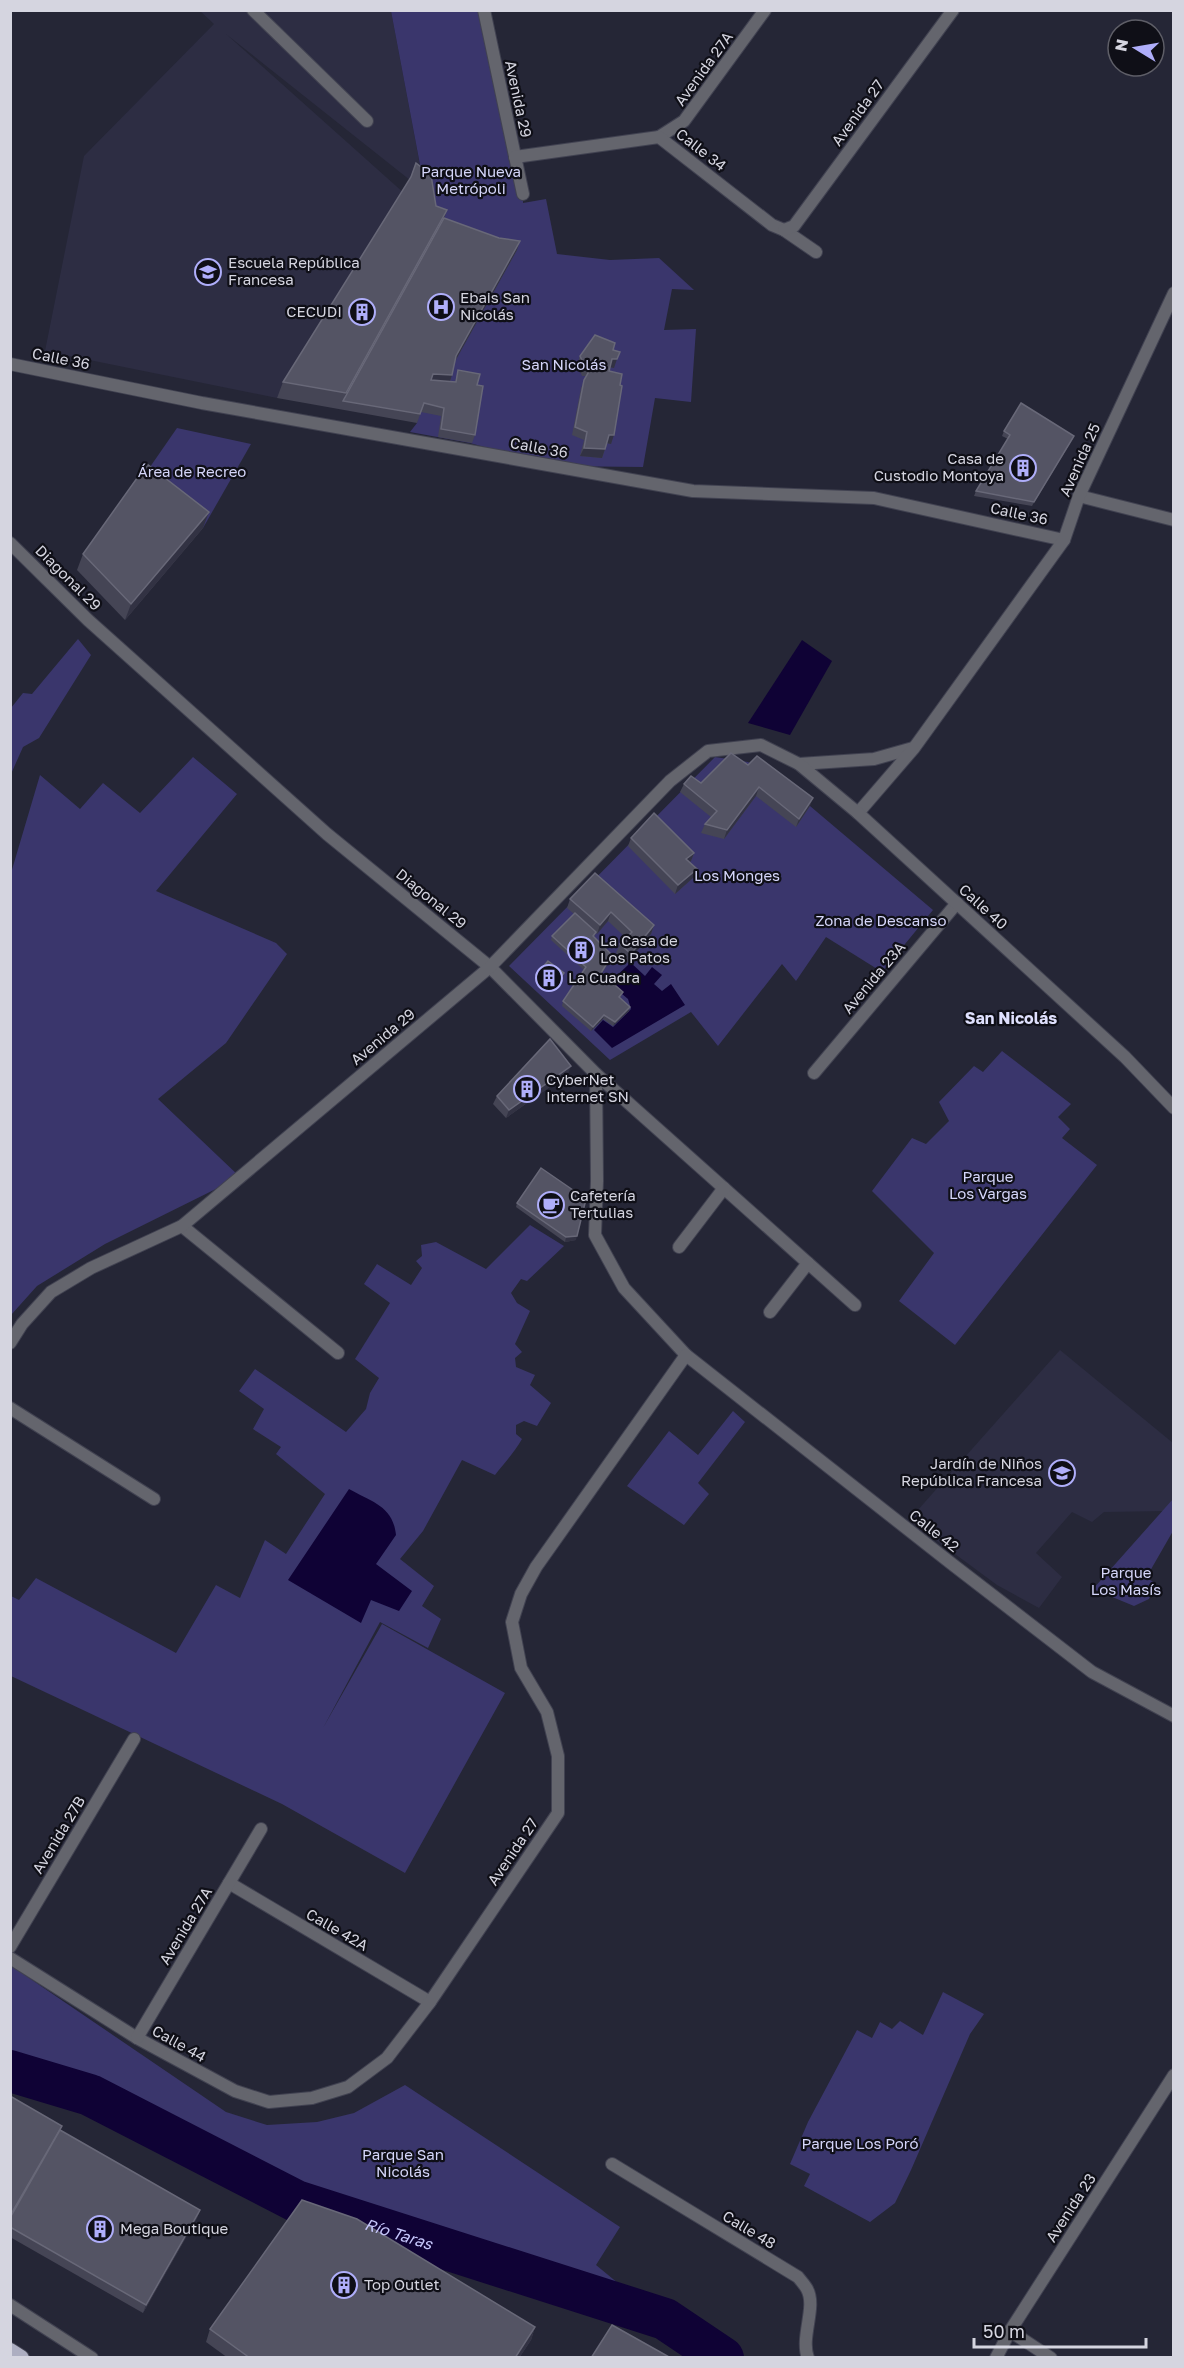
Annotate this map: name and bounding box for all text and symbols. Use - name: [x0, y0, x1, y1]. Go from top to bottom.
- north arrow: [1106, 18, 1166, 78]
- street label: Avenida 27A: [670, 28, 736, 109]
- text: N: [1110, 37, 1132, 53]
- street label: Avenida 29: [502, 59, 536, 139]
- street label: Avenida 27: [827, 76, 887, 149]
- street label: Calle 34: [673, 124, 730, 174]
- park label: Parque Nueva Metrópoli: [421, 162, 521, 197]
- place label: Escuela República Francesa: [228, 253, 360, 288]
- school or university icon: Escuela República Francesa: [193, 257, 223, 287]
- place label: Ebais San Nicolás: [460, 288, 530, 323]
- hospital icon: Ebais San Nicolás: [426, 292, 456, 322]
- building icon: CECUDI: [347, 297, 377, 327]
- place label: CECUDI: [286, 302, 342, 320]
- street label: Calle 36: [31, 344, 92, 372]
- park label: San Nicolás: [522, 355, 606, 373]
- street label: Avenida 25: [1055, 420, 1103, 499]
- street label: Calle 36: [509, 433, 570, 461]
- place label: Casa de Custodio Montoya: [874, 449, 1004, 484]
- building icon: Casa de Custodio Montoya: [1008, 453, 1038, 483]
- park label: Área de Recreo: [138, 462, 246, 480]
- street label: Calle 36: [989, 498, 1050, 528]
- street label: Diagonal 29: [32, 541, 105, 614]
- street label: Diagonal 29: [393, 864, 470, 932]
- park label: Los Monges: [694, 866, 780, 884]
- street label: Calle 40: [956, 880, 1012, 933]
- park label: Zona de Descanso: [816, 911, 946, 929]
- place label: La Casa de Los Patos: [600, 931, 678, 966]
- building icon: La Casa de Los Patos: [566, 935, 596, 965]
- street label: Avenida 23A: [838, 938, 908, 1017]
- building icon: La Cuadra: [534, 963, 564, 993]
- place label: La Cuadra: [568, 968, 640, 986]
- street label: Avenida 29: [347, 1004, 418, 1068]
- district label: San Nicolás: [965, 1008, 1057, 1028]
- place label: CyberNet Internet SN: [546, 1070, 629, 1105]
- building icon: CyberNet Internet SN: [512, 1074, 542, 1104]
- park label: Parque Los Vargas: [949, 1167, 1027, 1202]
- place label: Cafetería Tertulias: [570, 1186, 636, 1221]
- cafe icon: Cafetería Tertulias: [536, 1190, 566, 1220]
- place label: Jardín de Niños República Francesa: [901, 1454, 1042, 1489]
- school or university icon: Jardín de Niños República Francesa: [1047, 1458, 1077, 1488]
- street label: Calle 42: [906, 1505, 963, 1555]
- park label: Parque Los Masís: [1091, 1563, 1161, 1598]
- street label: Avenida 27B: [28, 1792, 88, 1877]
- street label: Avenida 27: [483, 1814, 541, 1889]
- street label: Avenida 27A: [155, 1883, 215, 1968]
- street label: Calle 42A: [303, 1904, 372, 1954]
- street label: Calle 44: [149, 2021, 210, 2065]
- park label: Parque Los Poró: [801, 2134, 919, 2152]
- park label: Parque San Nicolás: [362, 2145, 444, 2180]
- street label: Avenida 23: [1041, 2170, 1099, 2245]
- street label: Calle 48: [720, 2206, 779, 2252]
- building icon: Mega Boutique: [85, 2214, 115, 2244]
- water label: Río Taras: [362, 2214, 436, 2254]
- place label: Mega Boutique: [120, 2219, 228, 2237]
- building icon: Top Outlet: [329, 2270, 359, 2300]
- place label: Top Outlet: [364, 2275, 439, 2293]
- scale bar: [974, 2311, 1146, 2349]
- text: 50 m: [983, 2320, 1025, 2342]

